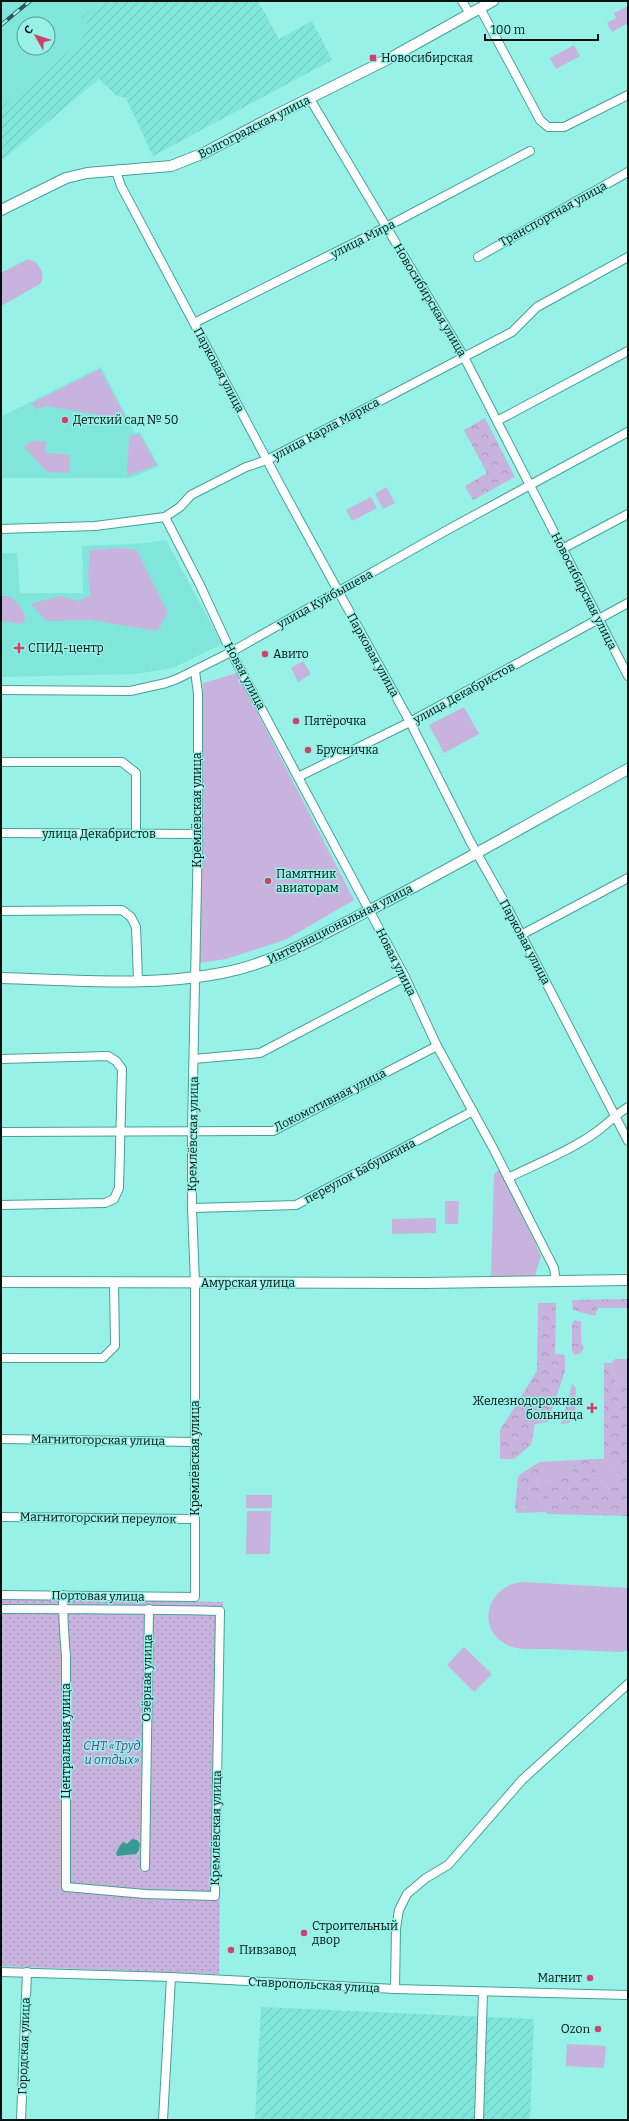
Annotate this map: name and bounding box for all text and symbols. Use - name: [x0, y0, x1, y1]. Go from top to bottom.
- north arrow: [16, 16, 56, 56]
- scale bar: [485, 16, 598, 42]
- text: С: [21, 23, 36, 37]
- text: 100 m: [491, 23, 526, 37]
- place label: Новосибирская: [381, 51, 473, 65]
- marker: Новосибирская: [368, 53, 378, 63]
- street label: Волгоградская улица: [196, 92, 313, 161]
- street label: Транспортная улица: [497, 178, 610, 249]
- street label: улица Мира: [328, 217, 398, 262]
- street label: Новосибирская улица: [391, 241, 470, 360]
- street label: Парковая улица: [191, 325, 247, 415]
- street label: улица Карла Маркса: [269, 395, 382, 464]
- place label: Детский сад № 50: [73, 413, 178, 427]
- marker: Детский сад № 50: [60, 415, 70, 425]
- street label: Новосибирская улица: [548, 530, 620, 652]
- street label: улица Куйбышева: [274, 567, 376, 632]
- street label: Парковая улица: [344, 610, 402, 700]
- street label: Новая улица: [221, 640, 269, 712]
- place label: СПИД-центр: [28, 641, 104, 655]
- marker: СПИД-центр: [13, 642, 25, 654]
- place label: Авито: [273, 647, 309, 661]
- marker: Авито: [260, 649, 270, 659]
- street label: улица Декабристов: [410, 659, 517, 727]
- place label: Пятёрочка: [304, 714, 367, 728]
- marker: Пятёрочка: [291, 716, 301, 726]
- place label: Брусничка: [316, 743, 379, 757]
- marker: Брусничка: [303, 745, 313, 755]
- street label: Кремлёвская улица: [190, 752, 204, 868]
- street label: улица Декабристов: [41, 827, 156, 841]
- place label: Памятник авиаторам: [276, 867, 339, 895]
- marker: Памятник авиаторам: [263, 876, 273, 886]
- street label: Интернациональная улица: [265, 881, 415, 967]
- street label: Парковая улица: [497, 897, 553, 987]
- street label: Новая улица: [373, 926, 419, 999]
- street label: Локомотивная улица: [272, 1065, 389, 1134]
- street label: Кремлёвская улица: [185, 1076, 201, 1192]
- street label: переулок Бабушкина: [302, 1136, 418, 1206]
- street label: Амурская улица: [201, 1276, 296, 1290]
- place label: Железнодорожная больница: [472, 1394, 583, 1422]
- street label: Кремлёвская улица: [188, 1400, 202, 1516]
- marker: Железнодорожная больница: [586, 1402, 598, 1414]
- street label: Магнитогорская улица: [31, 1432, 166, 1448]
- street label: Магнитогорский переулок: [20, 1510, 176, 1526]
- street label: Портовая улица: [51, 1588, 145, 1604]
- street label: Озёрная улица: [139, 1634, 155, 1722]
- street label: Центральная улица: [59, 1683, 73, 1799]
- park label: СНТ «Труд и отдых»: [83, 1739, 141, 1767]
- street label: Кремлёвская улица: [208, 1770, 224, 1886]
- place label: Строительный двор: [312, 1919, 398, 1947]
- marker: Строительный двор: [299, 1928, 309, 1938]
- place label: Пивзавод: [239, 1943, 296, 1957]
- marker: Пивзавод: [226, 1945, 236, 1955]
- place label: Магнит: [537, 1971, 582, 1985]
- marker: Магнит: [585, 1973, 595, 1983]
- street label: Ставропольская улица: [248, 1975, 381, 1995]
- street label: Городская улица: [15, 1997, 33, 2095]
- place label: Ozon: [561, 2022, 590, 2036]
- marker: Ozon: [593, 2024, 603, 2034]

